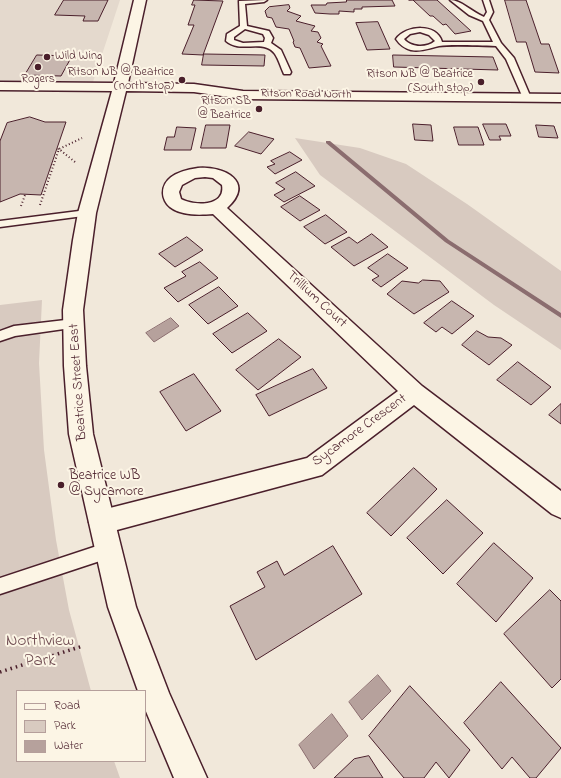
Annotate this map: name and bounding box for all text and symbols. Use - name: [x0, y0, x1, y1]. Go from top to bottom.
- place label: Wild Wing: [55, 50, 102, 64]
- marker: Wild Wing: [42, 52, 52, 62]
- marker: Rogers: [33, 62, 43, 72]
- place label: Ritson NB @ Beatrice (north stop): [67, 66, 174, 94]
- place label: Ritson NB @ Beatrice (South stop): [366, 68, 473, 96]
- place label: Rogers: [21, 73, 55, 87]
- marker: Ritson NB @ Beatrice (north stop): [177, 75, 187, 85]
- marker: Ritson NB @ Beatrice (South stop): [476, 77, 486, 87]
- street label: Ritson Road North: [260, 87, 352, 103]
- place label: Ritson SB @ Beatrice: [198, 95, 251, 123]
- marker: Ritson SB @ Beatrice: [254, 104, 264, 114]
- street label: Trillium Court: [282, 268, 350, 332]
- street label: Beatrice Street East: [67, 323, 91, 441]
- street label: Sycamore Crescent: [309, 391, 411, 471]
- place label: Beatrice WB @ Sycamore: [69, 469, 144, 502]
- marker: Beatrice WB @ Sycamore: [56, 480, 66, 490]
- park label: Northview Park: [6, 632, 74, 672]
- legend: [16, 690, 146, 762]
- text: Road: [54, 697, 80, 715]
- text: Park: [54, 717, 76, 735]
- text: Water: [54, 737, 83, 755]

